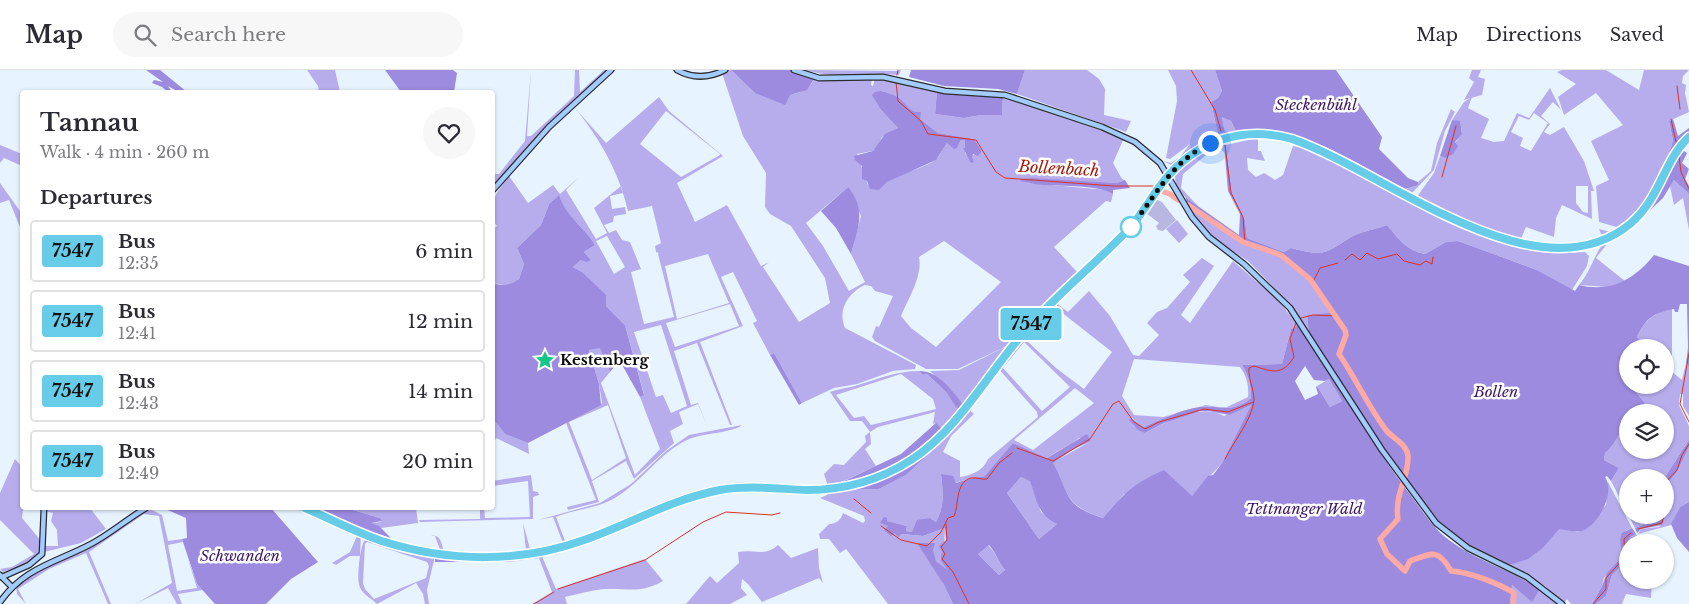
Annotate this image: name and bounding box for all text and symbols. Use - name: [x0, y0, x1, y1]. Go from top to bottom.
- search box: [113, 12, 463, 57]
- text: Map: [25, 20, 83, 49]
- icon: search: [131, 21, 159, 49]
- text: Search here: [171, 23, 286, 46]
- text: Map: [1416, 24, 1458, 46]
- text: Directions: [1486, 24, 1582, 46]
- text: Saved: [1610, 24, 1664, 46]
- park label: Steckenbühl: [1275, 95, 1357, 114]
- button: heart: [423, 107, 475, 159]
- text: Tannau: [40, 108, 139, 137]
- your location: [1198, 131, 1223, 156]
- text: Walk · 4 min · 260 m: [40, 142, 210, 162]
- water label: Bollenbach: [1017, 156, 1100, 180]
- text: Departures: [40, 186, 152, 209]
- unlabelled marker: [1120, 216, 1142, 238]
- text: Bus: [118, 230, 155, 253]
- text: 7547: [52, 240, 93, 262]
- text: 6 min: [415, 240, 473, 263]
- text: 12:35: [118, 253, 159, 273]
- text: Bus: [118, 300, 155, 323]
- line badge: 7547: [996, 308, 1066, 340]
- text: 7547: [52, 310, 93, 332]
- text: 12 min: [407, 310, 473, 333]
- text: 7547: [1011, 313, 1052, 335]
- text: 12:41: [118, 323, 156, 343]
- map controls: [1619, 339, 1674, 589]
- button: locate: [1619, 339, 1674, 394]
- place icon: Kestenberg: [534, 349, 556, 371]
- place label: Kestenberg: [560, 350, 650, 369]
- text: Bus: [118, 370, 155, 393]
- text: 7547: [52, 380, 93, 402]
- text: 14 min: [408, 380, 473, 403]
- park label: Bollen: [1473, 382, 1518, 401]
- text: 12:43: [118, 393, 159, 413]
- button: layers: [1619, 404, 1674, 459]
- text: Bus: [118, 440, 155, 463]
- text: 7547: [52, 450, 93, 472]
- text: 20 min: [402, 450, 473, 473]
- text: 12:49: [118, 463, 159, 483]
- button: +: [1619, 469, 1674, 524]
- park label: Tettnanger Wald: [1245, 499, 1363, 518]
- button: −: [1619, 534, 1674, 589]
- park label: Schwanden: [200, 546, 280, 565]

